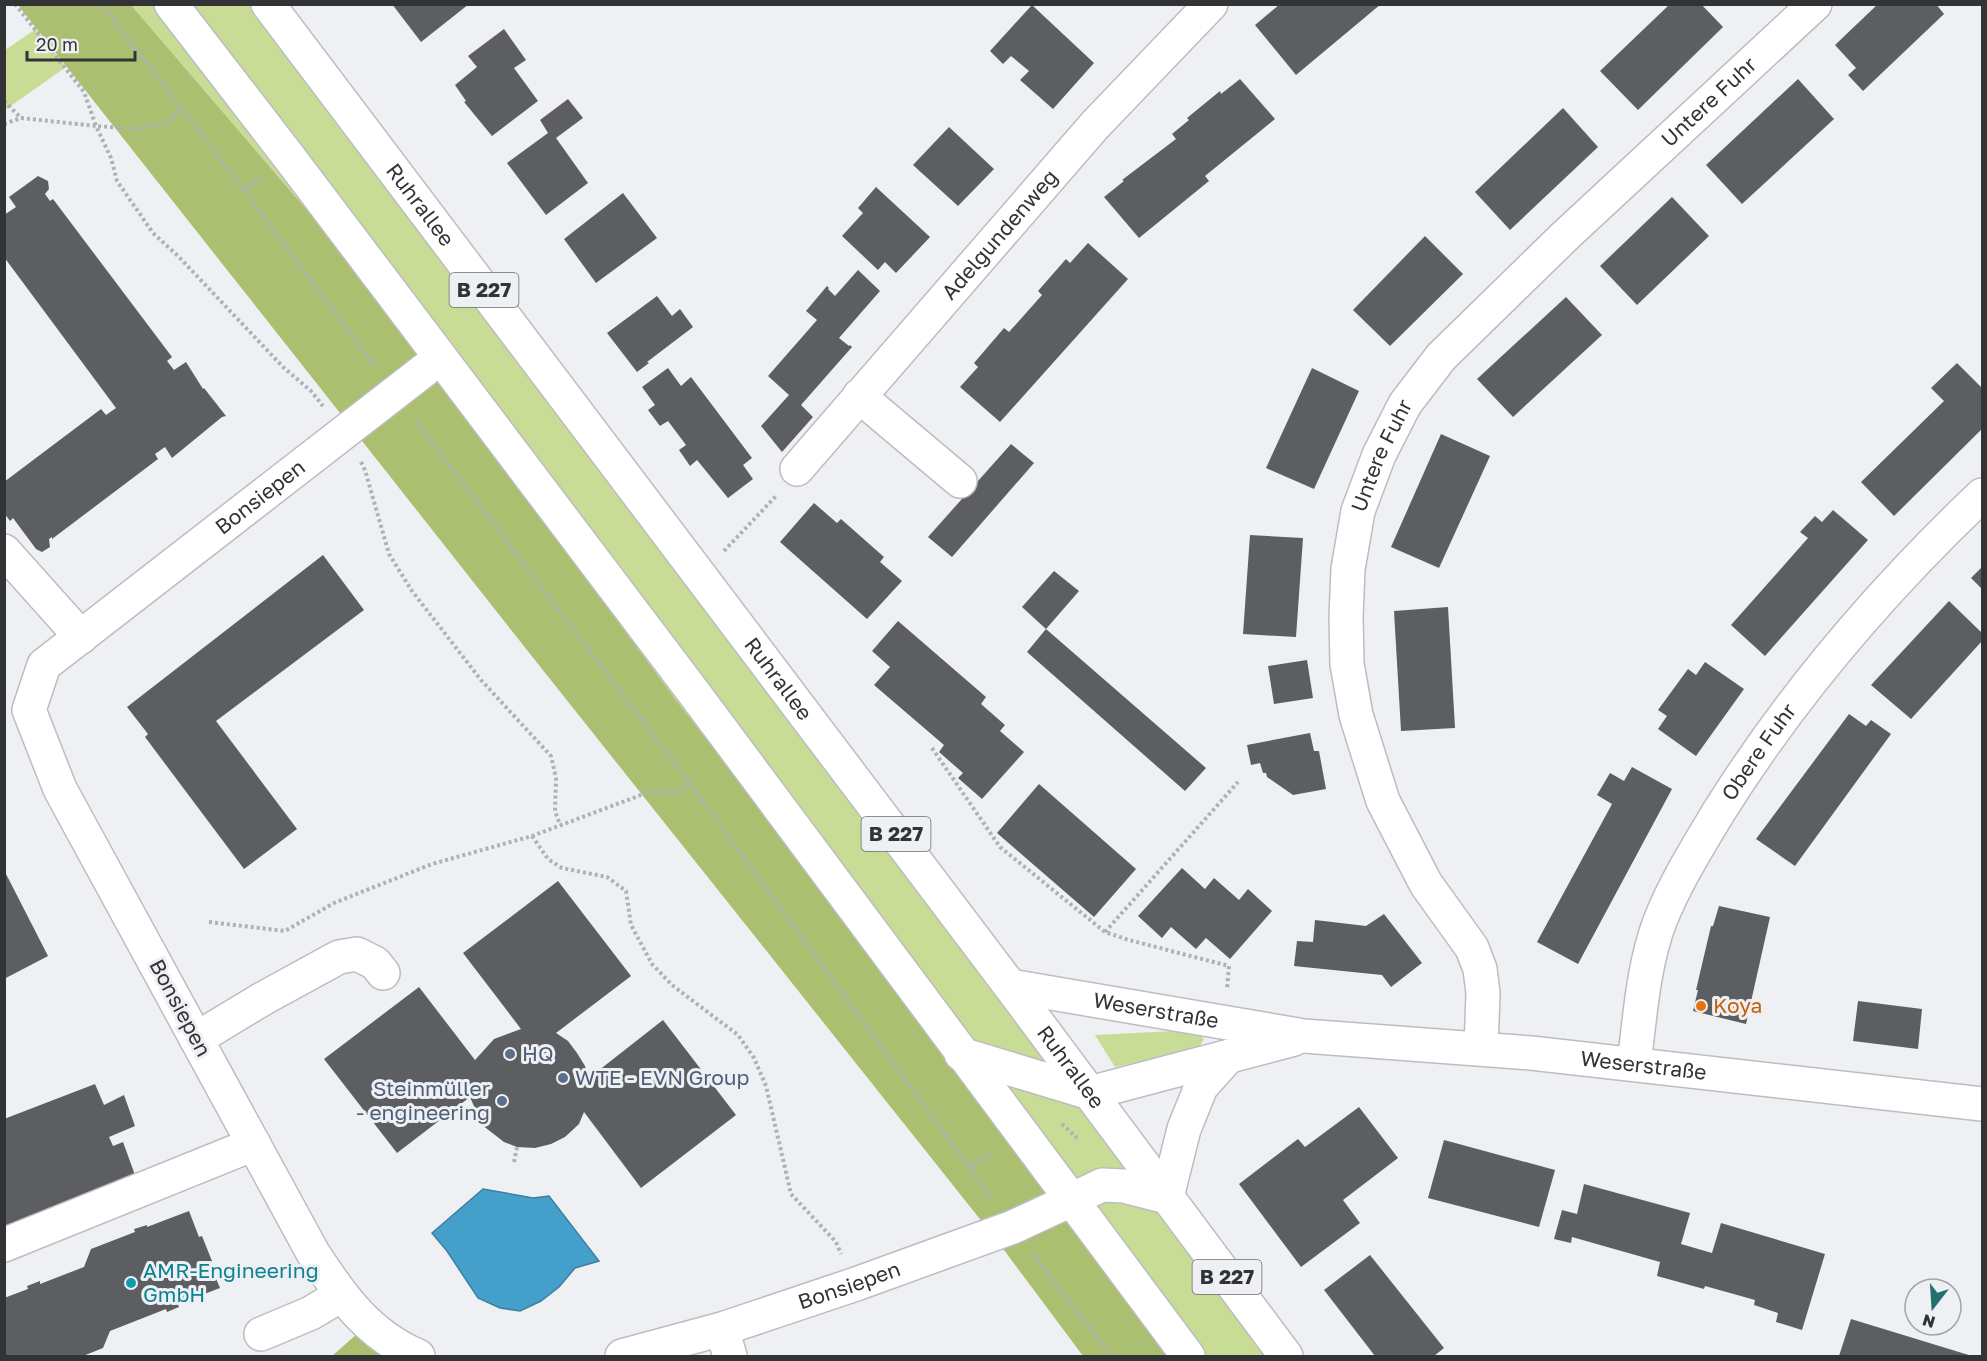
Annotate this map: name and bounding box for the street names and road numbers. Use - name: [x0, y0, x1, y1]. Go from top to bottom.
- street label: Untere Fuhr: [1655, 51, 1761, 152]
- street label: Ruhrallee: [381, 158, 460, 251]
- street label: Adelgundenweg: [936, 164, 1063, 304]
- road number: B 227: [450, 273, 518, 307]
- street label: Untere Fuhr: [1345, 395, 1417, 515]
- street label: Bonsiepen: [210, 454, 310, 539]
- street label: Ruhrallee: [739, 632, 818, 725]
- street label: Obere Fuhr: [1716, 698, 1801, 805]
- road number: B 227: [862, 817, 930, 851]
- street label: Bonsiepen: [144, 954, 217, 1061]
- street label: Weserstraße: [1091, 986, 1221, 1033]
- street label: Ruhrallee: [1032, 1020, 1111, 1113]
- street label: Weserstraße: [1579, 1045, 1708, 1085]
- street label: Bonsiepen: [794, 1255, 904, 1315]
- road number: B 227: [1192, 1260, 1262, 1294]

